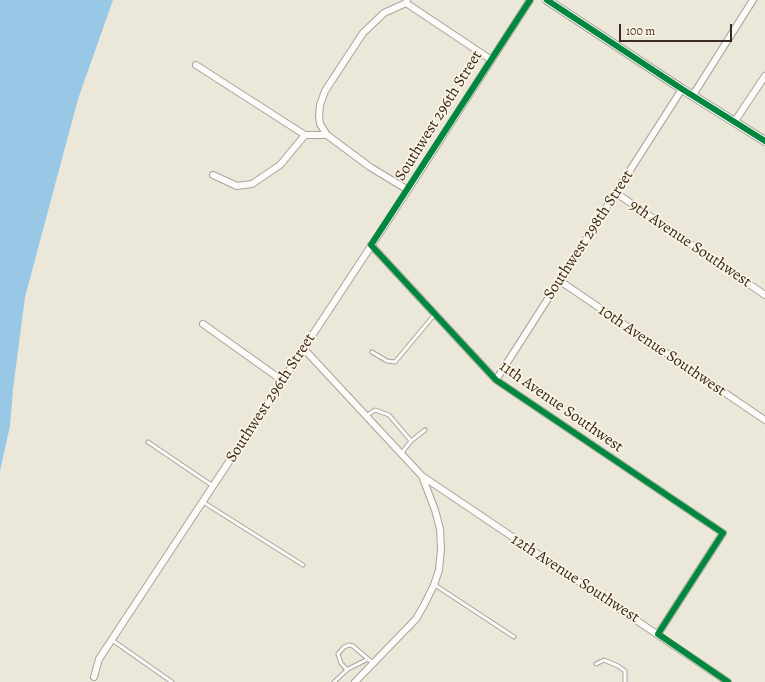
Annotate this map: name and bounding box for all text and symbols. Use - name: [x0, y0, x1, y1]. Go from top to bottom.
- scale bar: [621, 16, 734, 42]
- text: 100 m: [626, 23, 655, 39]
- street label: Southwest 296th Street: [391, 47, 487, 185]
- street label: Southwest 298th Street: [540, 167, 638, 303]
- street label: 9th Avenue Southwest: [625, 196, 755, 292]
- street label: 10th Avenue Southwest: [594, 301, 730, 401]
- street label: Southwest 296th Street: [222, 330, 320, 466]
- street label: 11th Avenue Southwest: [495, 357, 627, 457]
- street label: 12th Avenue Southwest: [507, 530, 643, 628]

